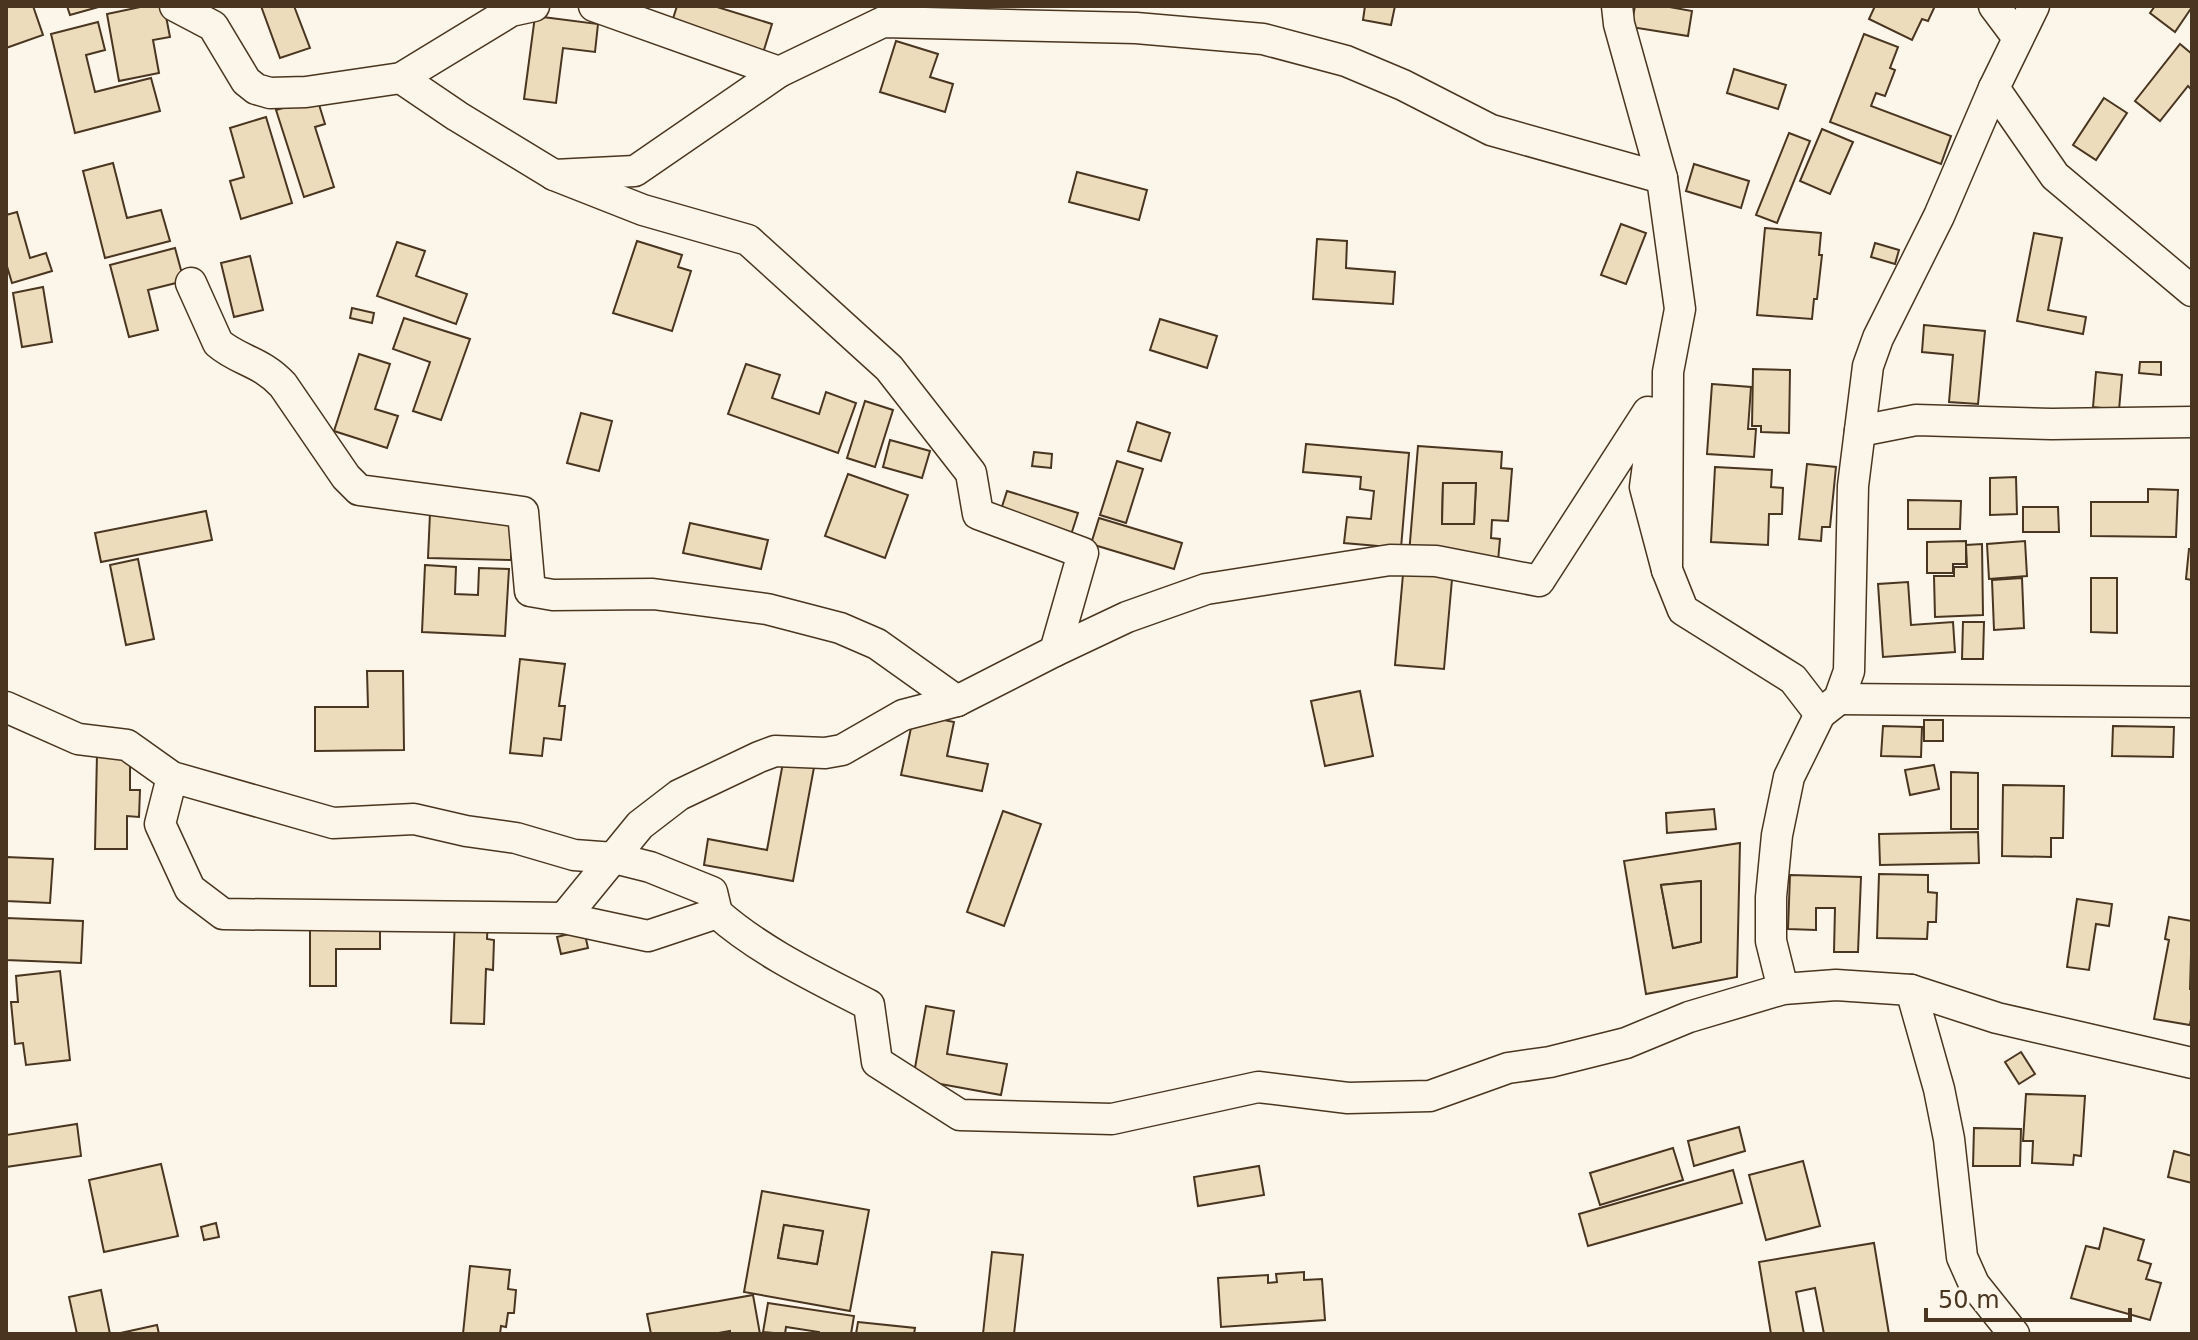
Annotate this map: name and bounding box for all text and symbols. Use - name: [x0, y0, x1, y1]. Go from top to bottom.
- scale bar: [1926, 1272, 2130, 1322]
- text: 50 m: [1938, 1286, 2000, 1314]

